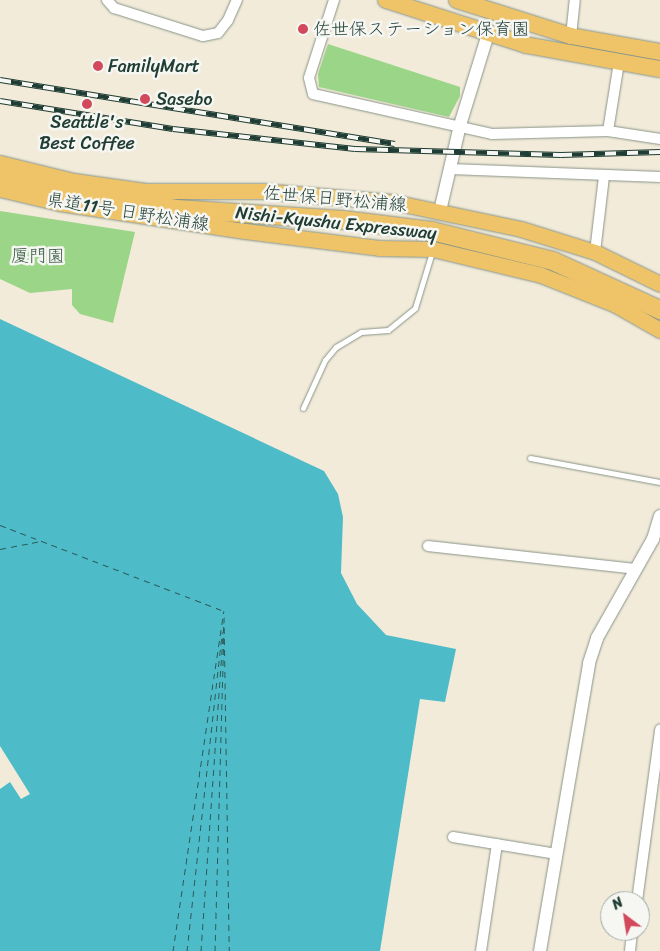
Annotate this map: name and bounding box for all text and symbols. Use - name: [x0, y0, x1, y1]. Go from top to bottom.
- place label: 佐世保ステーション保育園: [313, 18, 529, 40]
- marker: 佐世保ステーション保育園: [297, 23, 309, 35]
- place label: FamilyMart: [108, 55, 200, 77]
- marker: FamilyMart: [92, 60, 104, 72]
- place label: Sasebo: [156, 88, 212, 110]
- marker: Sasebo: [138, 92, 152, 106]
- marker: Seattle's Best Coffee: [81, 98, 93, 110]
- place label: Seattle's Best Coffee: [39, 112, 135, 154]
- street label: 佐世保日野松浦線: [262, 182, 408, 216]
- street label: 県道11号 日野松浦線: [45, 188, 211, 236]
- street label: Nishi-Kyushu Expressway: [234, 202, 438, 244]
- park label: 厦門園: [11, 245, 65, 267]
- text: N: [607, 890, 628, 917]
- north arrow: [600, 891, 650, 941]

